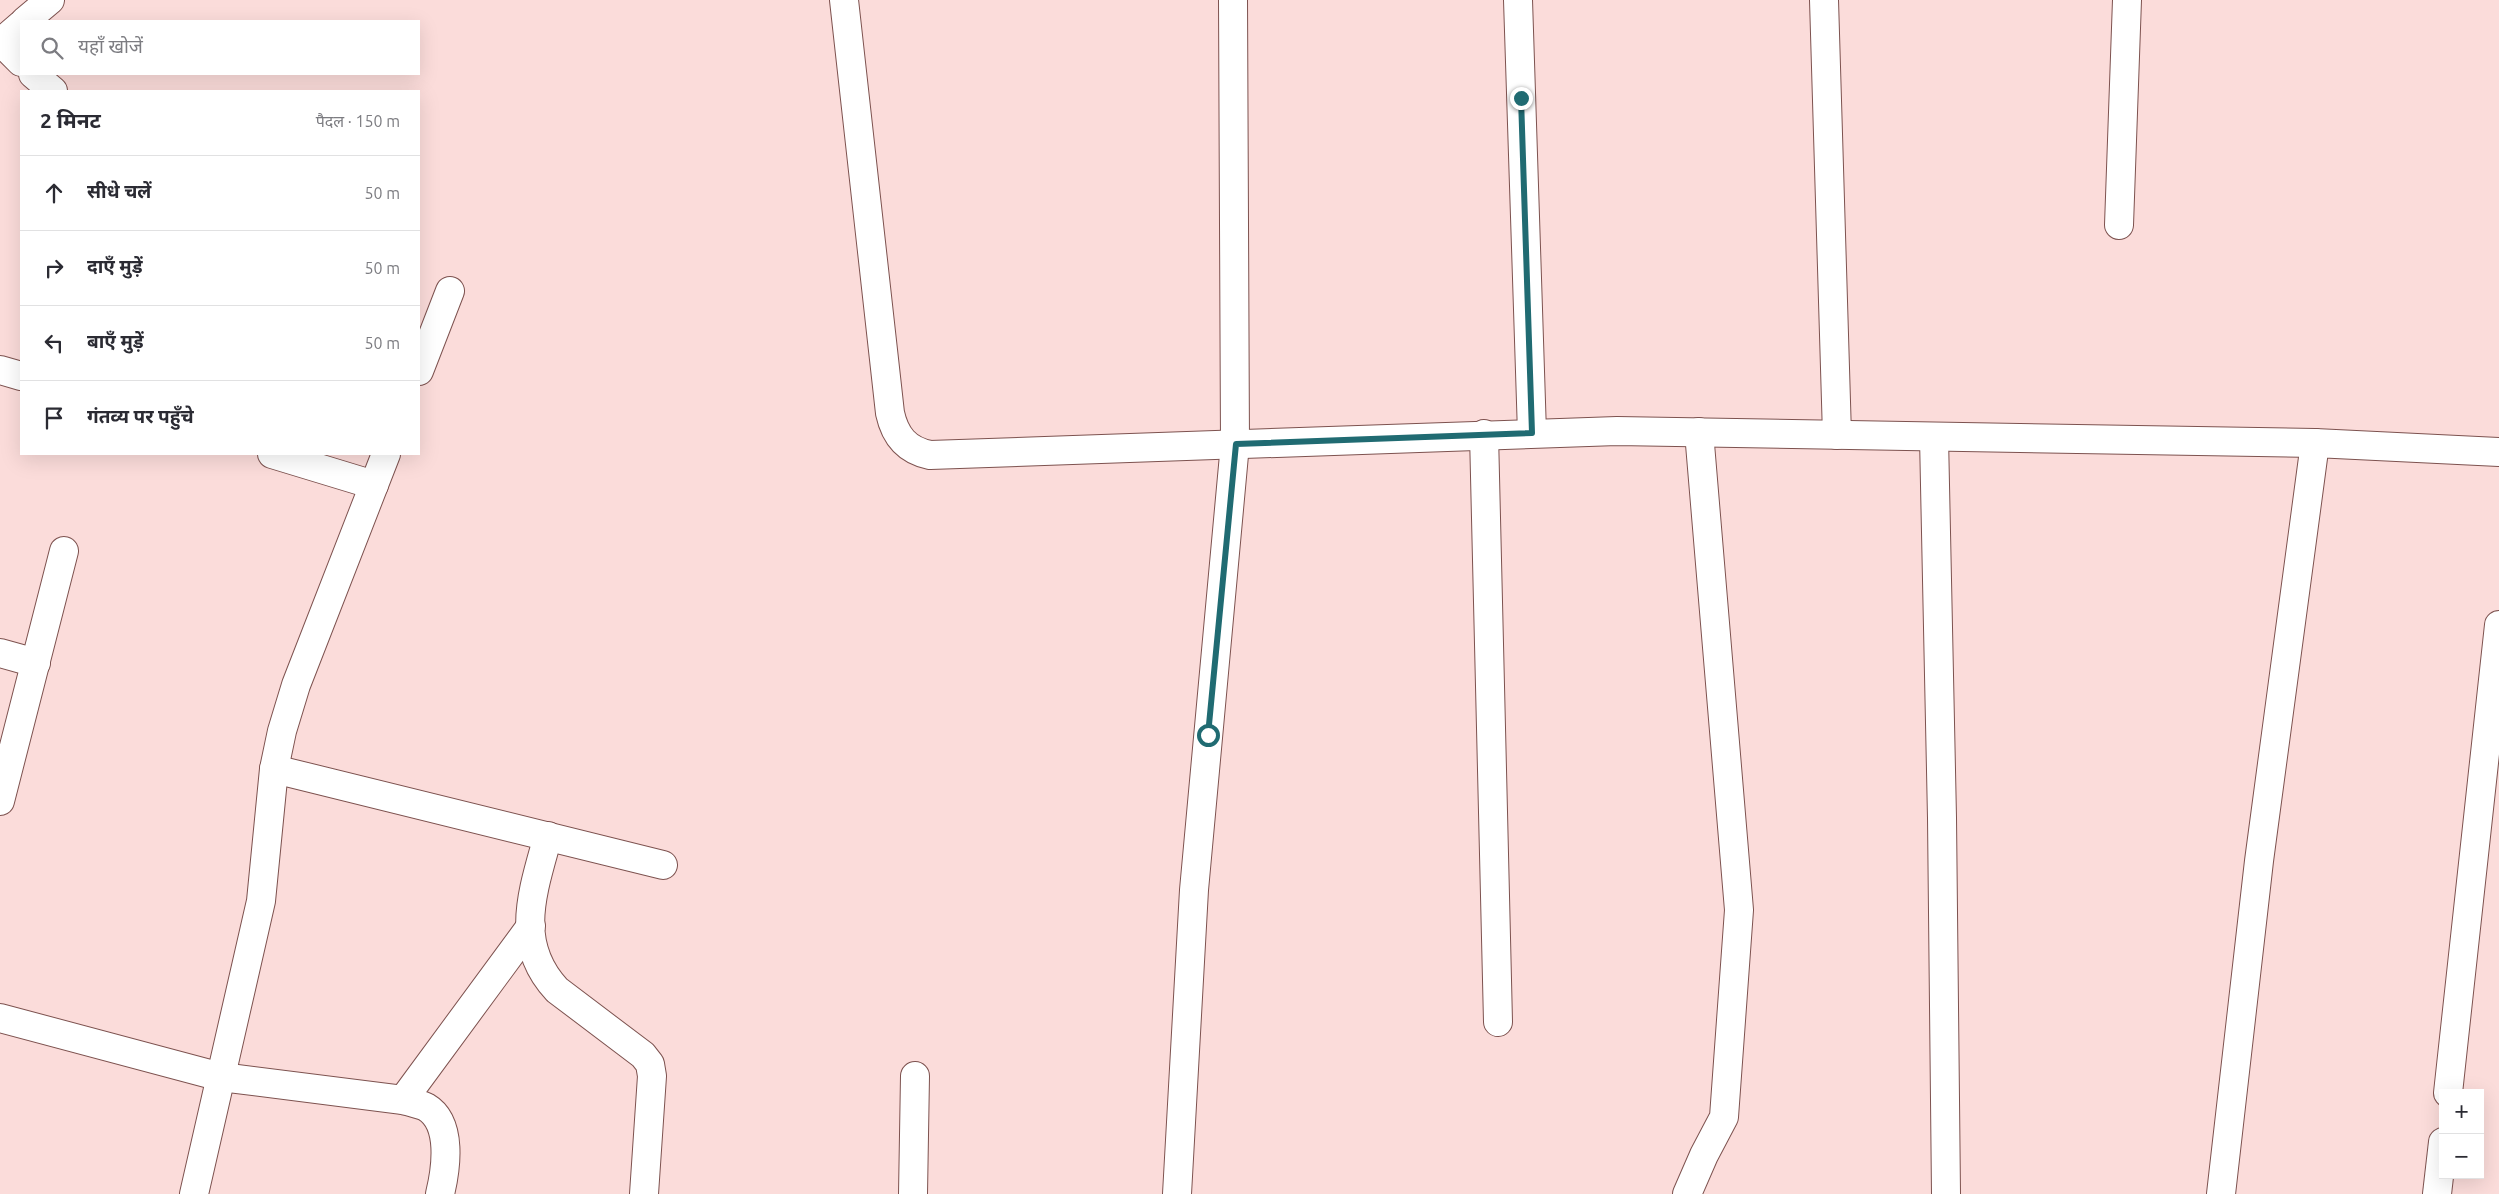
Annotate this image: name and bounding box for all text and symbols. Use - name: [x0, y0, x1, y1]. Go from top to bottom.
- search box: [20, 20, 420, 75]
- icon: search: [38, 34, 66, 62]
- text: यहाँ खोजें: [78, 35, 143, 57]
- route end: [1510, 87, 1533, 110]
- text: 2 मिनट: [40, 108, 101, 132]
- text: पैदल · 150 m: [316, 112, 400, 130]
- icon: ahead: [40, 179, 68, 207]
- text: सीधे चलें: [87, 180, 151, 202]
- text: 50 m: [364, 184, 400, 202]
- icon: right: [40, 254, 68, 282]
- text: दाएँ मुड़ें: [87, 255, 143, 277]
- text: 50 m: [364, 259, 400, 277]
- icon: left: [40, 329, 68, 357]
- text: बाएँ मुड़ें: [87, 330, 144, 352]
- text: 50 m: [364, 334, 400, 352]
- icon: arrive: [40, 404, 68, 432]
- text: गंतव्य पर पहुँचे: [87, 405, 194, 427]
- route start: [1197, 724, 1220, 747]
- map controls: [2439, 1089, 2484, 1179]
- button: +: [2439, 1089, 2484, 1134]
- button: −: [2439, 1134, 2484, 1179]

